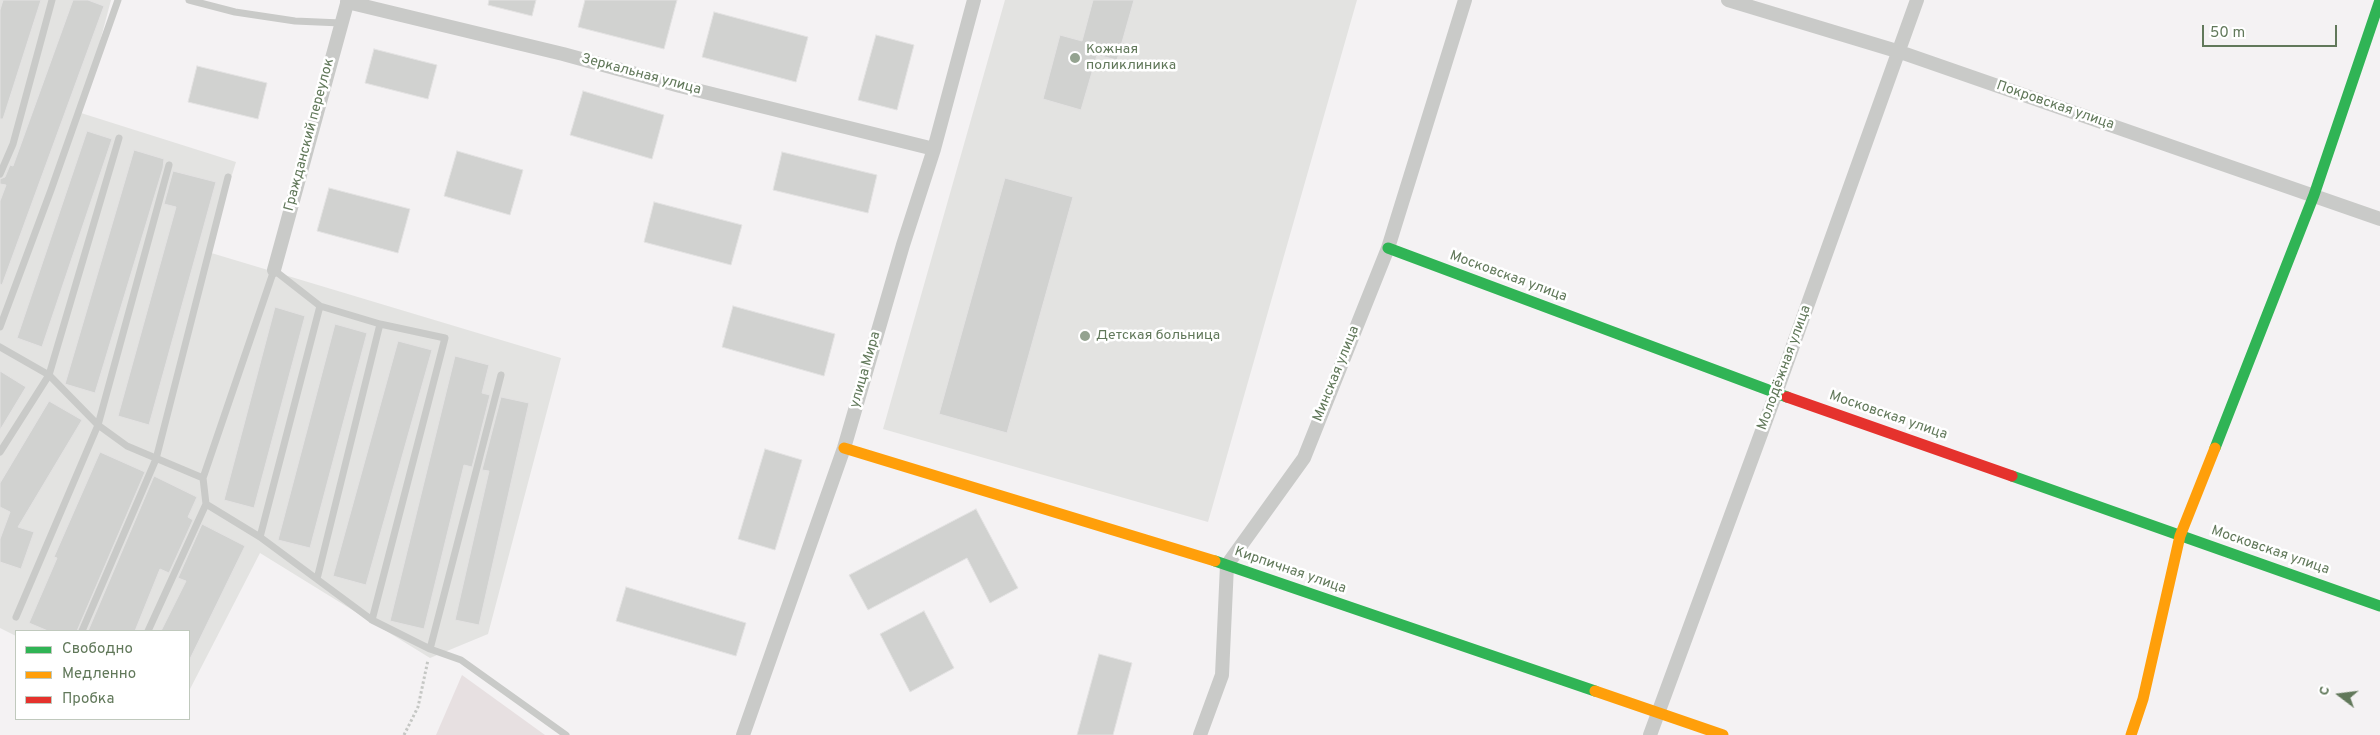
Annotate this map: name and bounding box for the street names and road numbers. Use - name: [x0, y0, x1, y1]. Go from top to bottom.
- street label: Зеркальная улица: [579, 51, 703, 99]
- street label: Гражданский переулок: [281, 57, 339, 213]
- street label: Покровская улица: [1994, 78, 2116, 134]
- street label: Московская улица: [1447, 248, 1569, 306]
- street label: Молодёжная улица: [1755, 303, 1815, 433]
- street label: Минская улица: [1310, 324, 1364, 424]
- street label: улица Мира: [847, 330, 885, 410]
- street label: Московская улица: [1827, 388, 1949, 444]
- street label: Московская улица: [2209, 523, 2331, 579]
- street label: Кирпичная улица: [1232, 544, 1348, 598]

